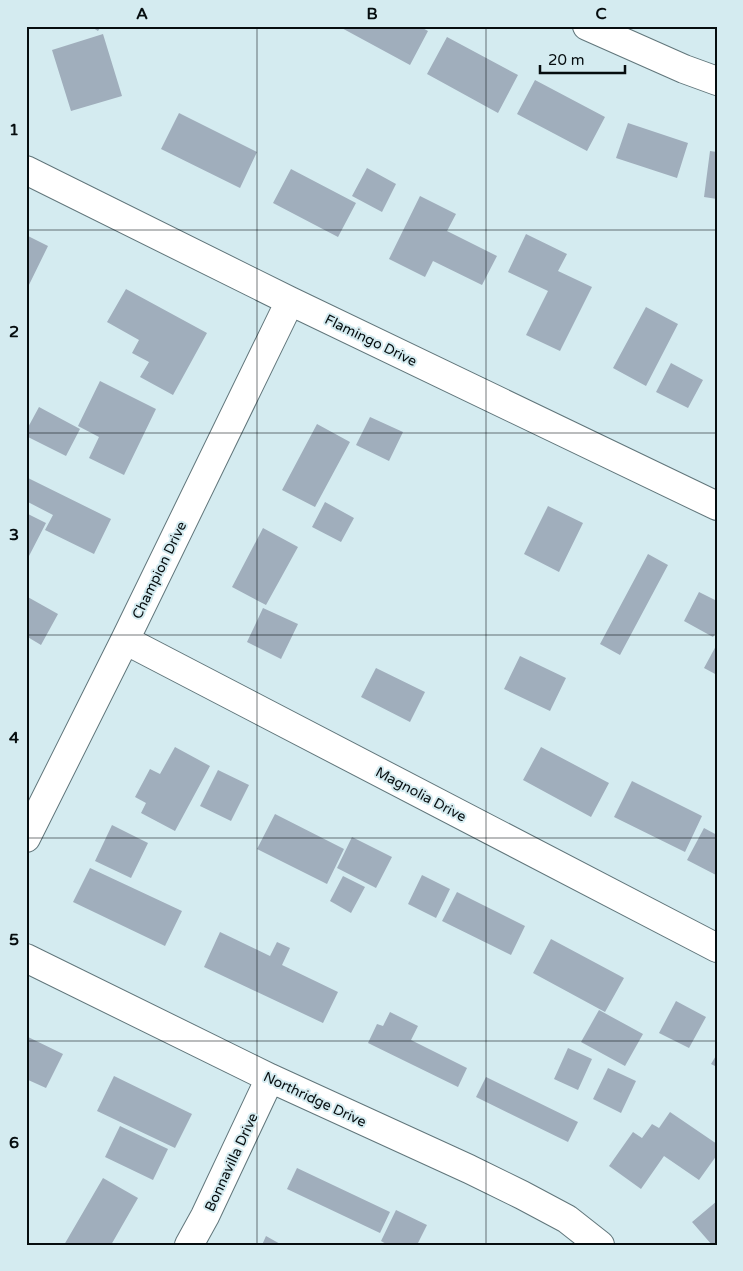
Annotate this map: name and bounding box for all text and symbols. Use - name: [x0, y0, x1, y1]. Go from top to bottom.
- text: A: [136, 4, 148, 24]
- text: B: [366, 4, 378, 24]
- text: C: [595, 4, 607, 24]
- scale bar: [540, 42, 626, 74]
- text: 20 m: [548, 51, 585, 69]
- text: 1: [9, 120, 19, 140]
- street label: Flamingo Drive: [322, 311, 420, 370]
- text: 2: [9, 322, 19, 342]
- street label: Champion Drive: [128, 519, 190, 622]
- text: 3: [9, 525, 19, 545]
- text: 4: [9, 728, 19, 748]
- street label: Magnolia Drive: [373, 763, 469, 826]
- text: 5: [9, 930, 19, 950]
- street label: Northridge Drive: [261, 1068, 369, 1131]
- street label: Bonnavilla Drive: [201, 1110, 262, 1214]
- text: 6: [9, 1133, 19, 1153]

